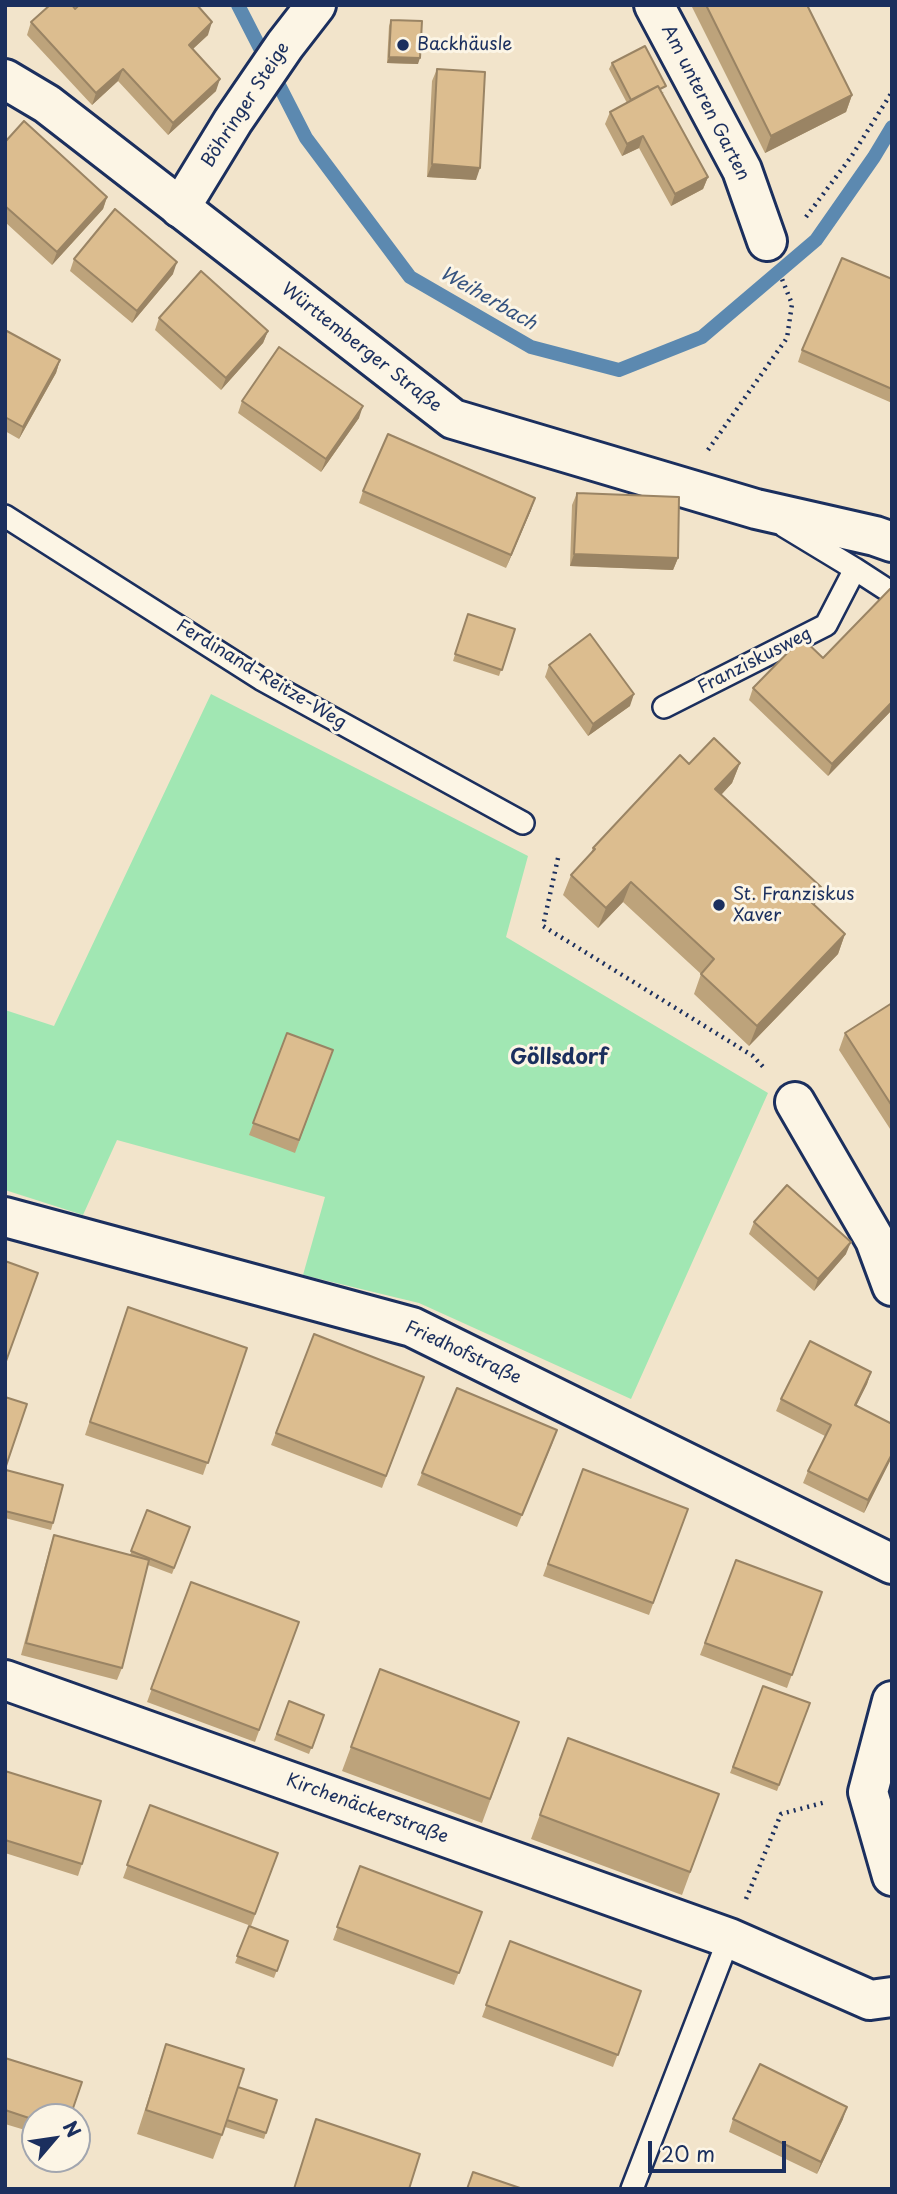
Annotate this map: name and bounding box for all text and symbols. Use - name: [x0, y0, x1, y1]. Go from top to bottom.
- street label: Am unteren Garten: [656, 22, 754, 184]
- place label: Backhäusle: [417, 34, 512, 56]
- marker: Backhäusle: [395, 37, 411, 53]
- street label: Böhringer Steige: [197, 38, 295, 172]
- water label: Weiherbach: [436, 262, 540, 336]
- street label: Württemberger Straße: [277, 279, 445, 417]
- street label: Ferdinand-Reitze-Weg: [172, 616, 350, 734]
- street label: Franziskusweg: [694, 623, 816, 699]
- place label: St. Franziskus Xaver: [733, 884, 854, 926]
- marker: St. Franziskus Xaver: [711, 897, 727, 913]
- district label: Göllsdorf: [510, 1045, 608, 1071]
- street label: Friedhofstraße: [402, 1317, 524, 1389]
- street label: Kirchenäckerstraße: [283, 1770, 451, 1848]
- north arrow: [21, 2103, 91, 2173]
- text: N: [57, 2115, 89, 2142]
- scale bar: [652, 2128, 790, 2172]
- text: 20 m: [661, 2137, 715, 2169]

